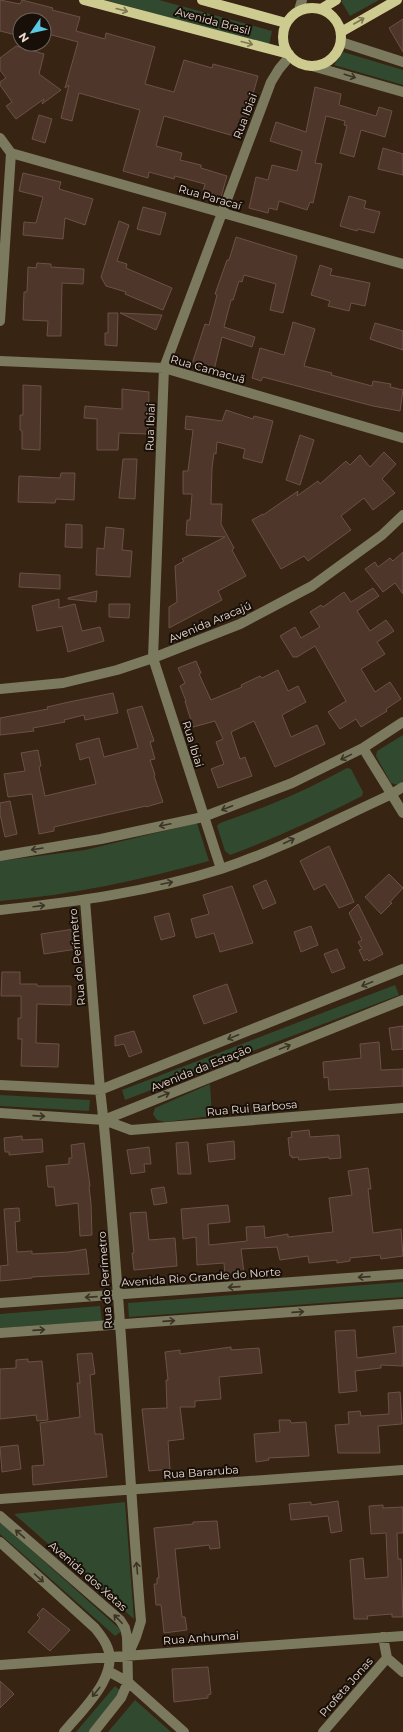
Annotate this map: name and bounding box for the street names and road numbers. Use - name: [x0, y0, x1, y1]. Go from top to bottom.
- street label: Avenida Brasil: [174, 4, 252, 38]
- street label: Rua Ibiai: [230, 91, 260, 141]
- street label: Rua Paracaí: [177, 181, 244, 213]
- street label: Rua Camacuã: [169, 352, 247, 386]
- street label: Rua Ibiai: [142, 403, 158, 451]
- street label: Avenida Aracajú: [166, 598, 254, 646]
- street label: Rua Ibiai: [179, 719, 207, 769]
- street label: Rua do Perímetro: [66, 908, 88, 1006]
- street label: Avenida da Estação: [149, 1041, 253, 1095]
- street label: Rua Rui Barbosa: [206, 1097, 298, 1119]
- street label: Rua do Perímetro: [95, 1231, 115, 1329]
- street label: Avenida Rio Grande do Norte: [121, 1264, 282, 1290]
- street label: Rua Bararuba: [163, 1462, 239, 1482]
- street label: Avenida dos Xetas: [46, 1538, 131, 1614]
- street label: Rua Anhumai: [163, 1628, 239, 1648]
- street label: Profeta Jonas: [316, 1654, 376, 1720]

